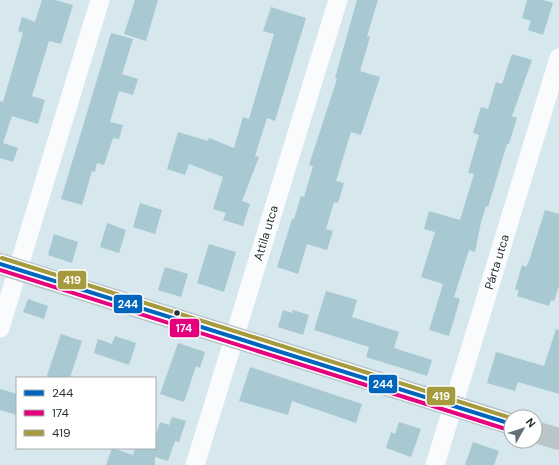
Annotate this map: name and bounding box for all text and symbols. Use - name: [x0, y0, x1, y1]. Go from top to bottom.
- street label: Attila utca: [250, 203, 282, 263]
- street label: Párta utca: [481, 232, 513, 292]
- line badge: 419: [57, 270, 87, 290]
- text: 419: [63, 273, 81, 287]
- line badge: 244: [113, 294, 143, 314]
- text: 244: [118, 297, 138, 311]
- unlabelled marker: [172, 308, 182, 318]
- line badge: 174: [169, 318, 200, 338]
- text: 174: [176, 321, 192, 335]
- line badge: 244: [368, 374, 398, 394]
- legend: [16, 377, 156, 449]
- text: 244: [373, 377, 393, 391]
- text: 244: [52, 385, 73, 401]
- line badge: 419: [426, 386, 456, 406]
- text: 419: [432, 389, 450, 403]
- text: 174: [52, 405, 69, 421]
- north arrow: [503, 409, 543, 449]
- text: N: [523, 415, 539, 430]
- text: 419: [52, 425, 71, 441]

